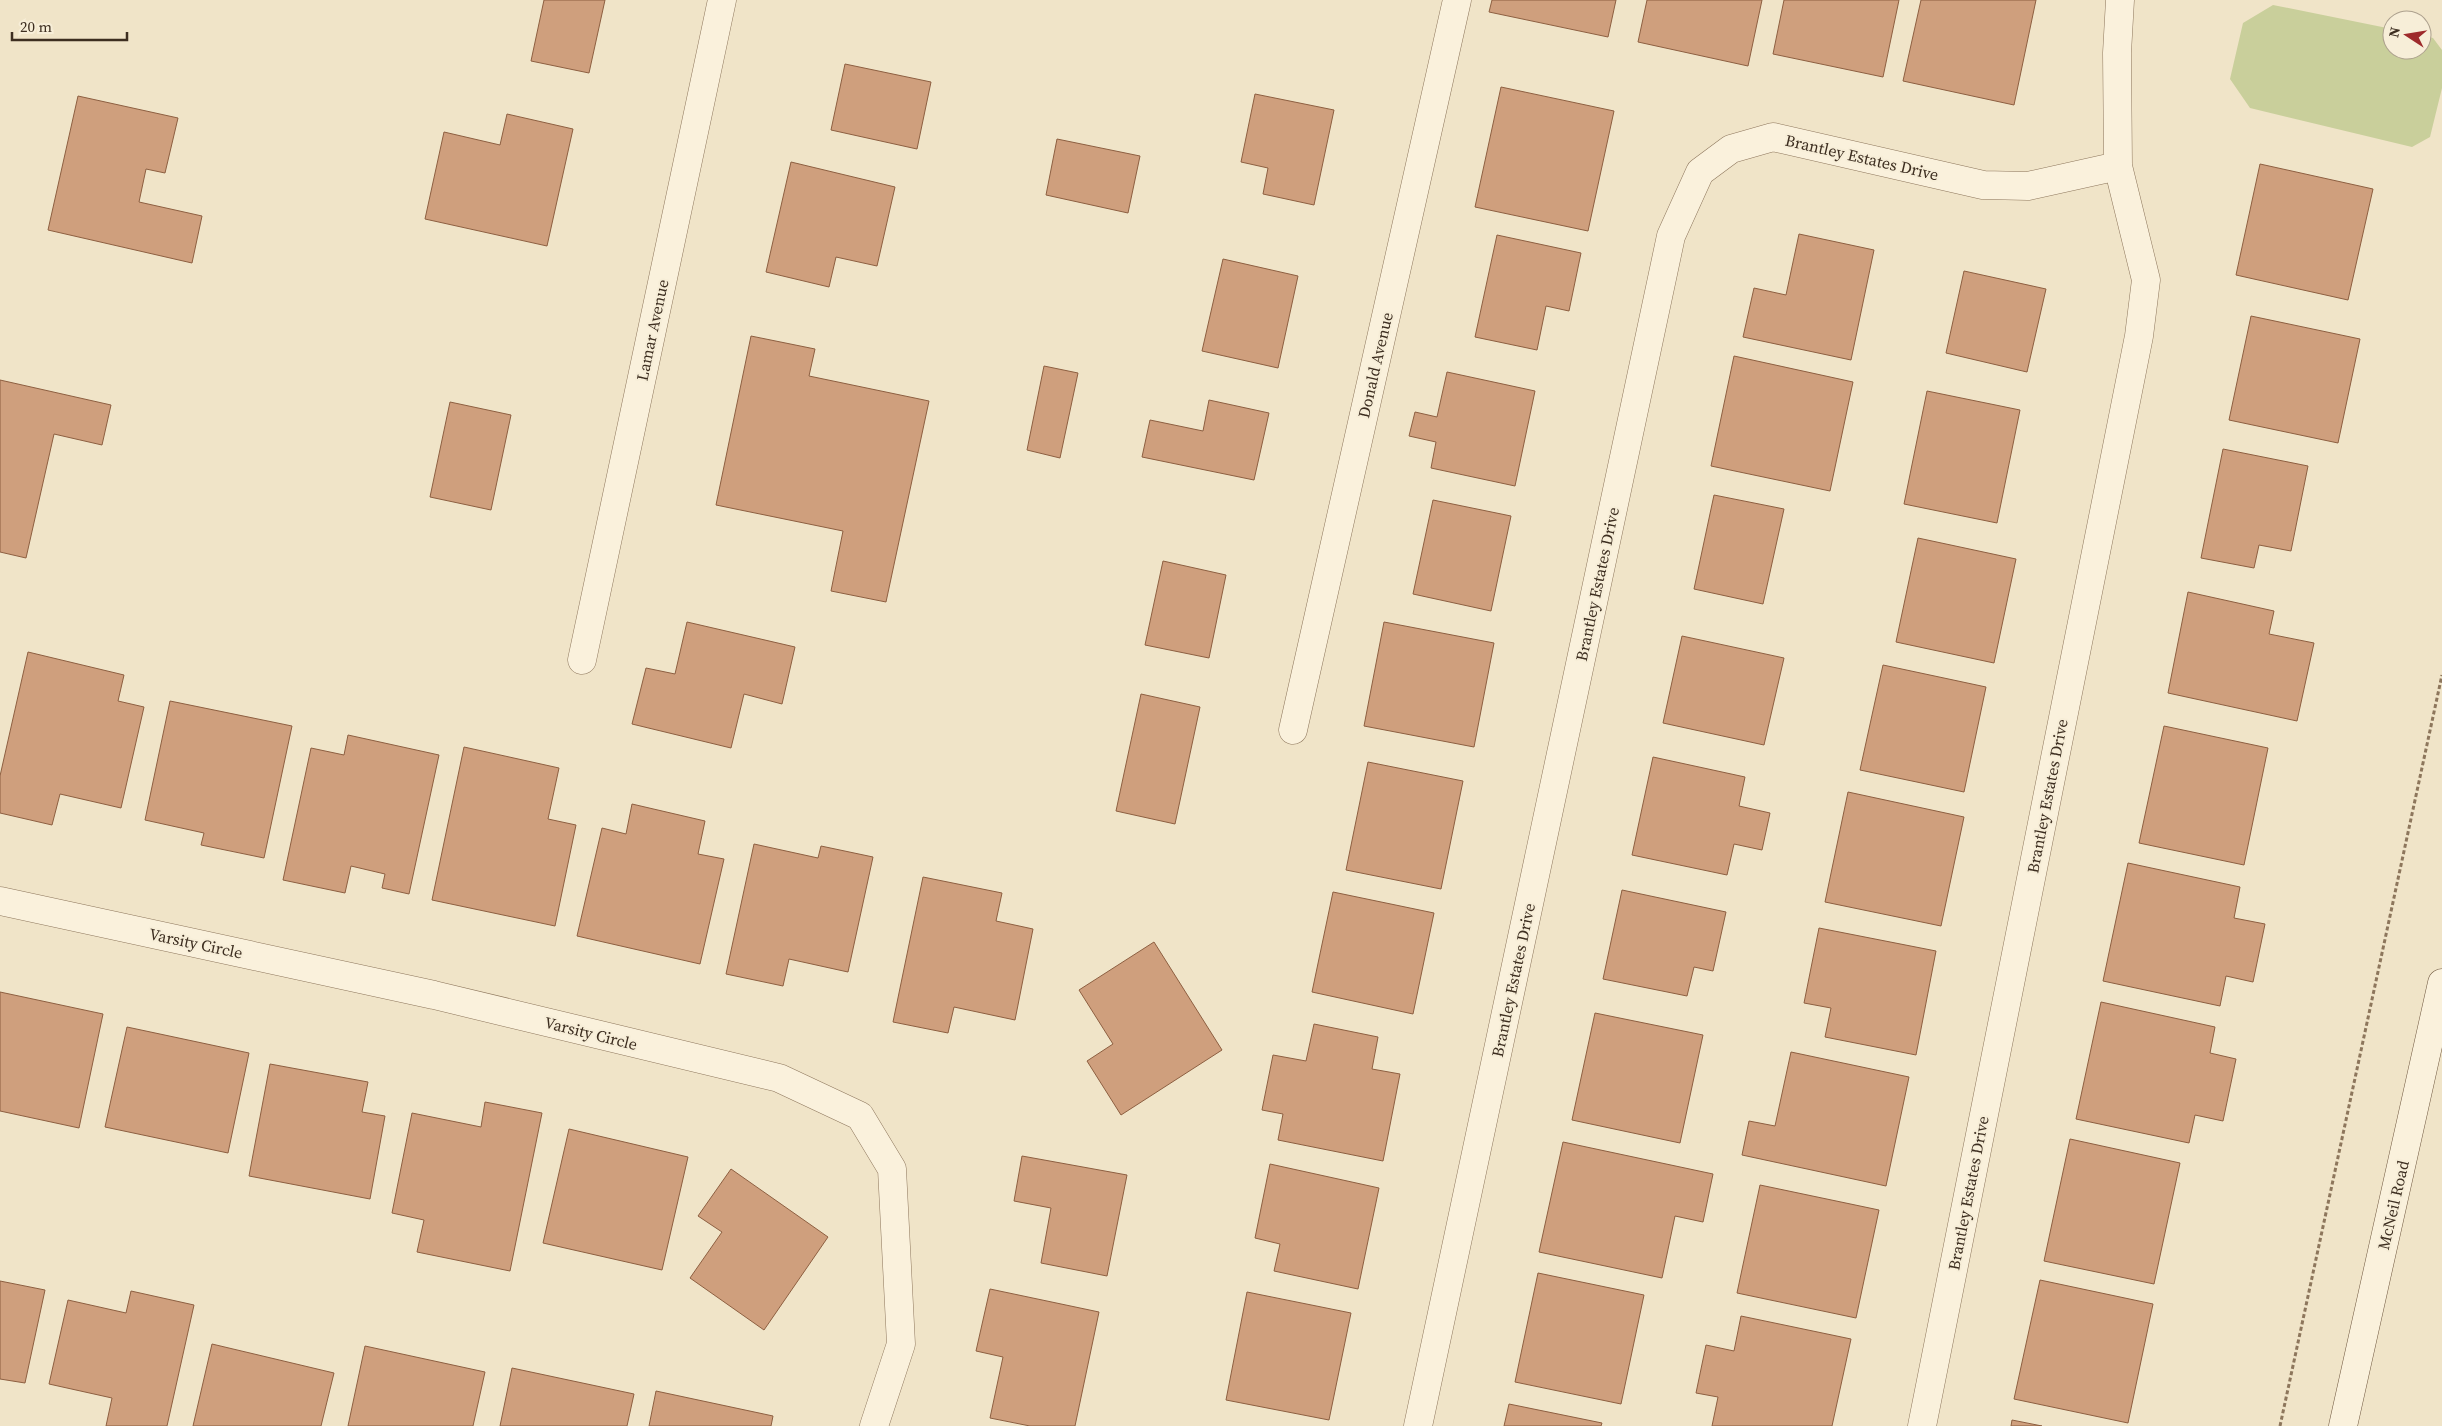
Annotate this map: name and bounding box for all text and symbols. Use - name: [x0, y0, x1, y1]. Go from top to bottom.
- scale bar: [12, 10, 128, 42]
- north arrow: [2382, 10, 2432, 60]
- text: 20 m: [20, 16, 52, 37]
- text: N: [2383, 25, 2405, 39]
- street label: Brantley Estates Drive: [1783, 129, 1941, 185]
- street label: Lamar Avenue: [631, 277, 673, 383]
- street label: Donald Avenue: [1352, 310, 1398, 420]
- street label: Brantley Estates Drive: [1570, 505, 1624, 663]
- street label: Brantley Estates Drive: [2021, 717, 2073, 875]
- street label: Brantley Estates Drive: [1486, 901, 1540, 1059]
- street label: Varsity Circle: [147, 922, 245, 964]
- street label: Varsity Circle: [542, 1011, 640, 1055]
- street label: Brantley Estates Drive: [1942, 1114, 1994, 1272]
- street label: McNeil Road: [2372, 1158, 2414, 1252]

